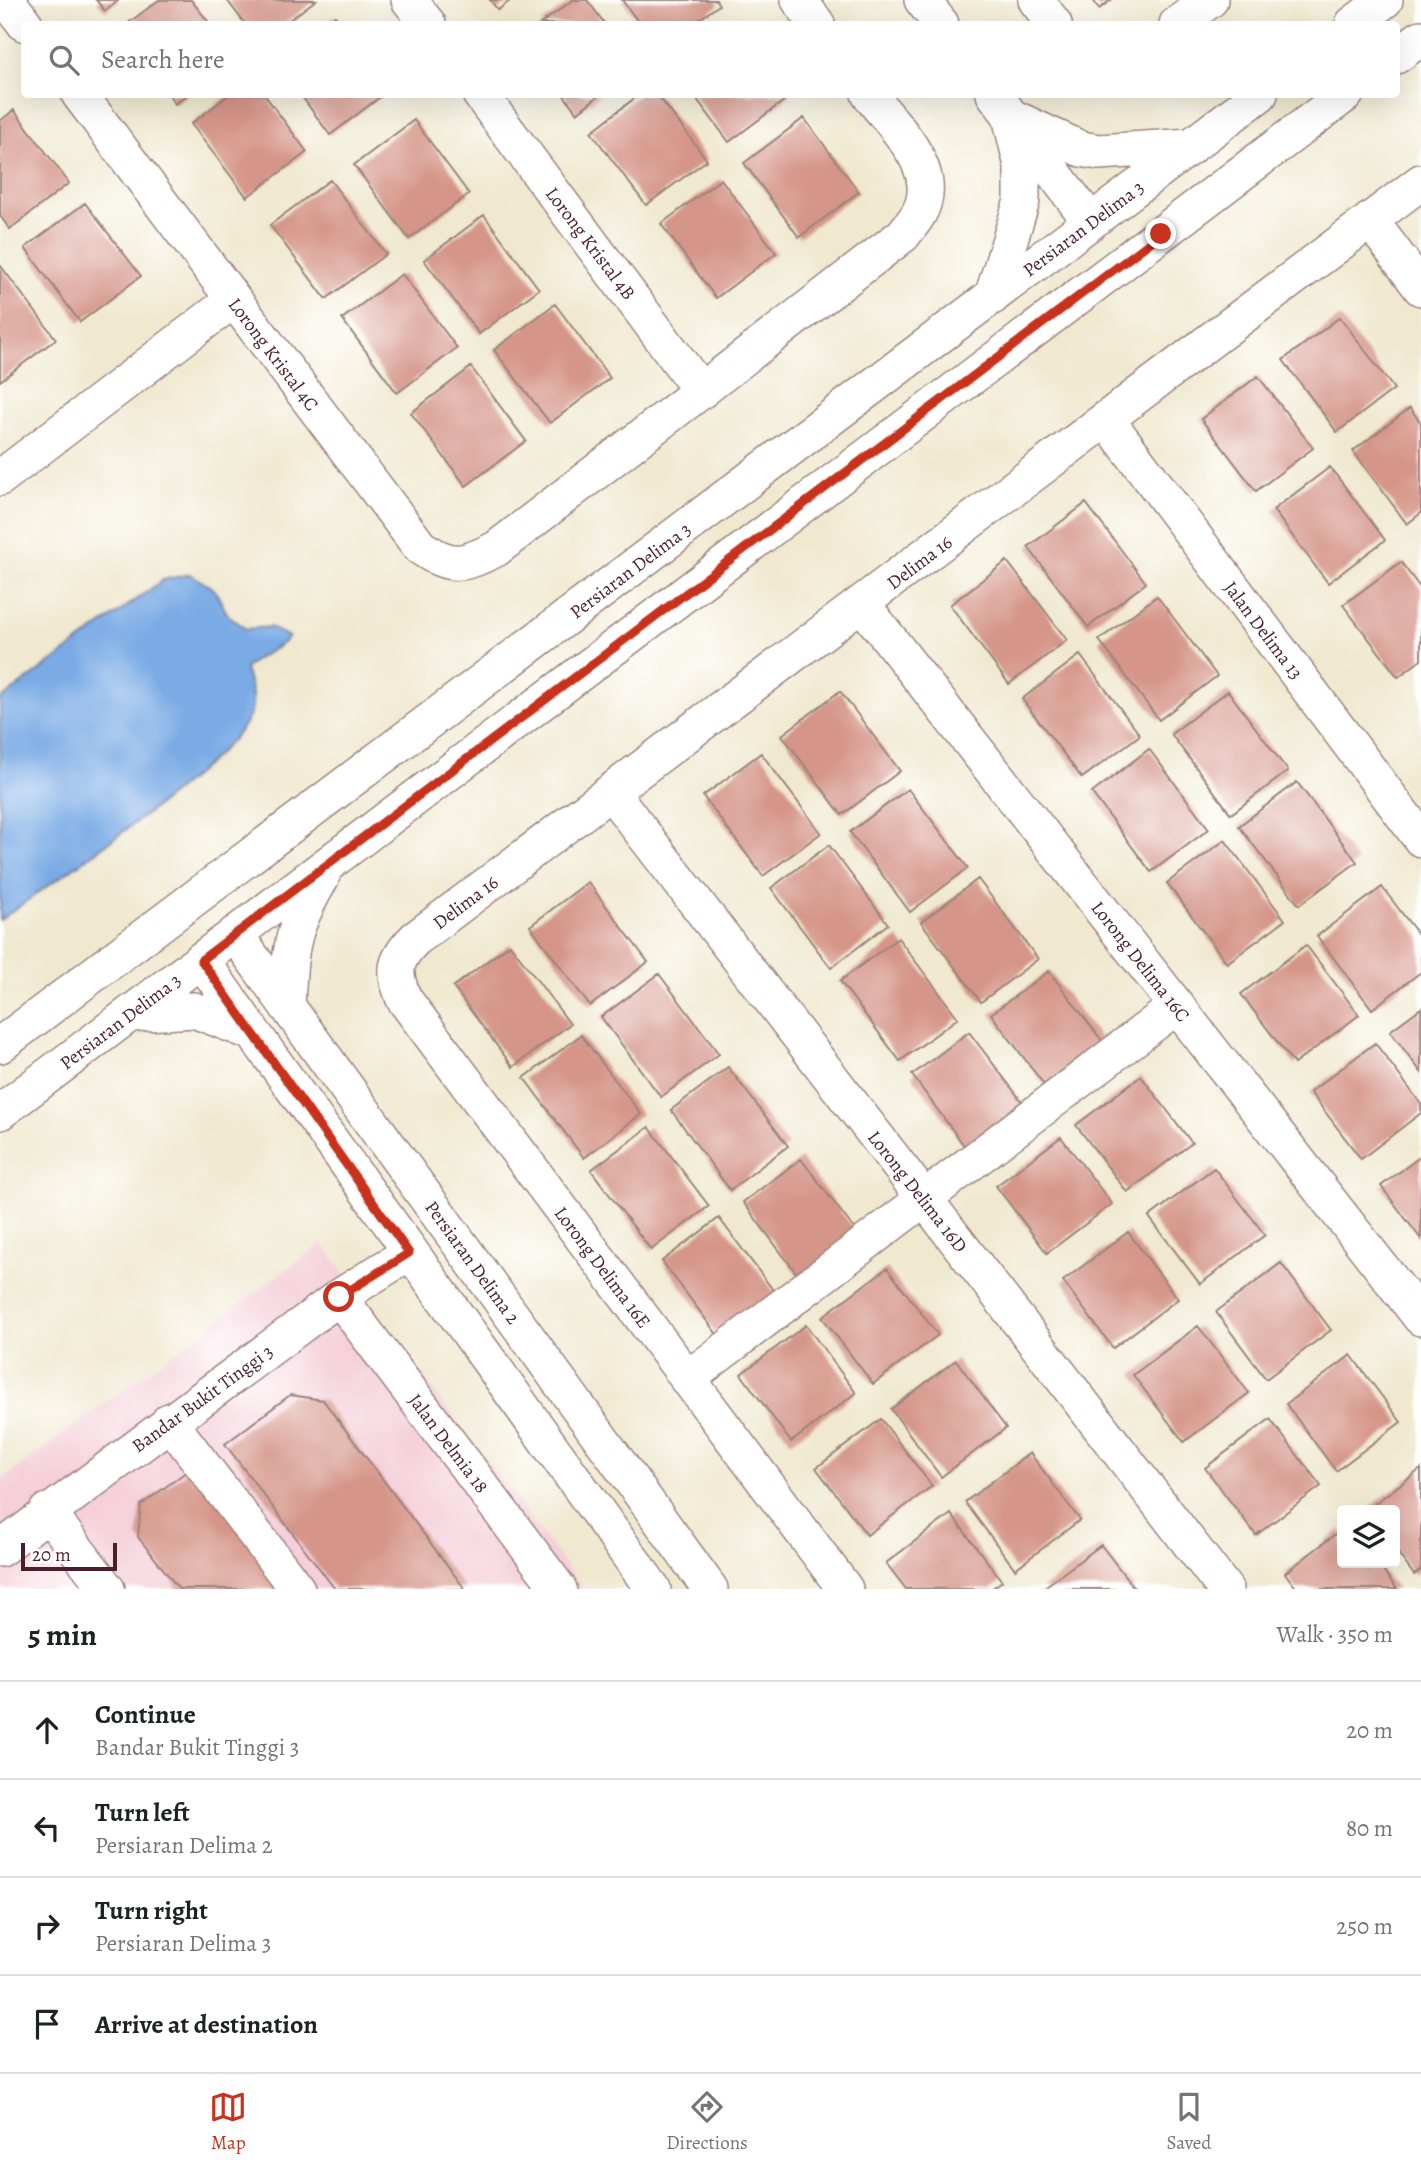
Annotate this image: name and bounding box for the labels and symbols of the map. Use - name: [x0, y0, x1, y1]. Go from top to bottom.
- street label: Persiaran Delima 3: [1018, 175, 1150, 283]
- street label: Lorong Kristal 4B: [539, 182, 641, 305]
- route end: [1145, 218, 1176, 249]
- street label: Lorong Kristal 4C: [222, 293, 324, 417]
- street label: Persiaran Delima 3: [565, 517, 697, 625]
- street label: Delima 16: [882, 530, 958, 596]
- street label: Jalan Delima 13: [1218, 576, 1309, 685]
- street label: Delima 16: [428, 870, 504, 936]
- street label: Lorong Delima 16C: [1085, 896, 1196, 1027]
- street label: Persiaran Delima 3: [55, 968, 187, 1076]
- street label: Lorong Delima 16D: [861, 1125, 973, 1258]
- street label: Persiaran Delima 2: [419, 1196, 526, 1330]
- street label: Lorong Delima 16E: [548, 1201, 657, 1334]
- route start: [323, 1281, 354, 1312]
- street label: Bandar Bukit Tinggi 3: [127, 1339, 279, 1459]
- street label: Jalan Delmia 18: [402, 1389, 494, 1499]
- scale bar: [21, 1540, 117, 1572]

